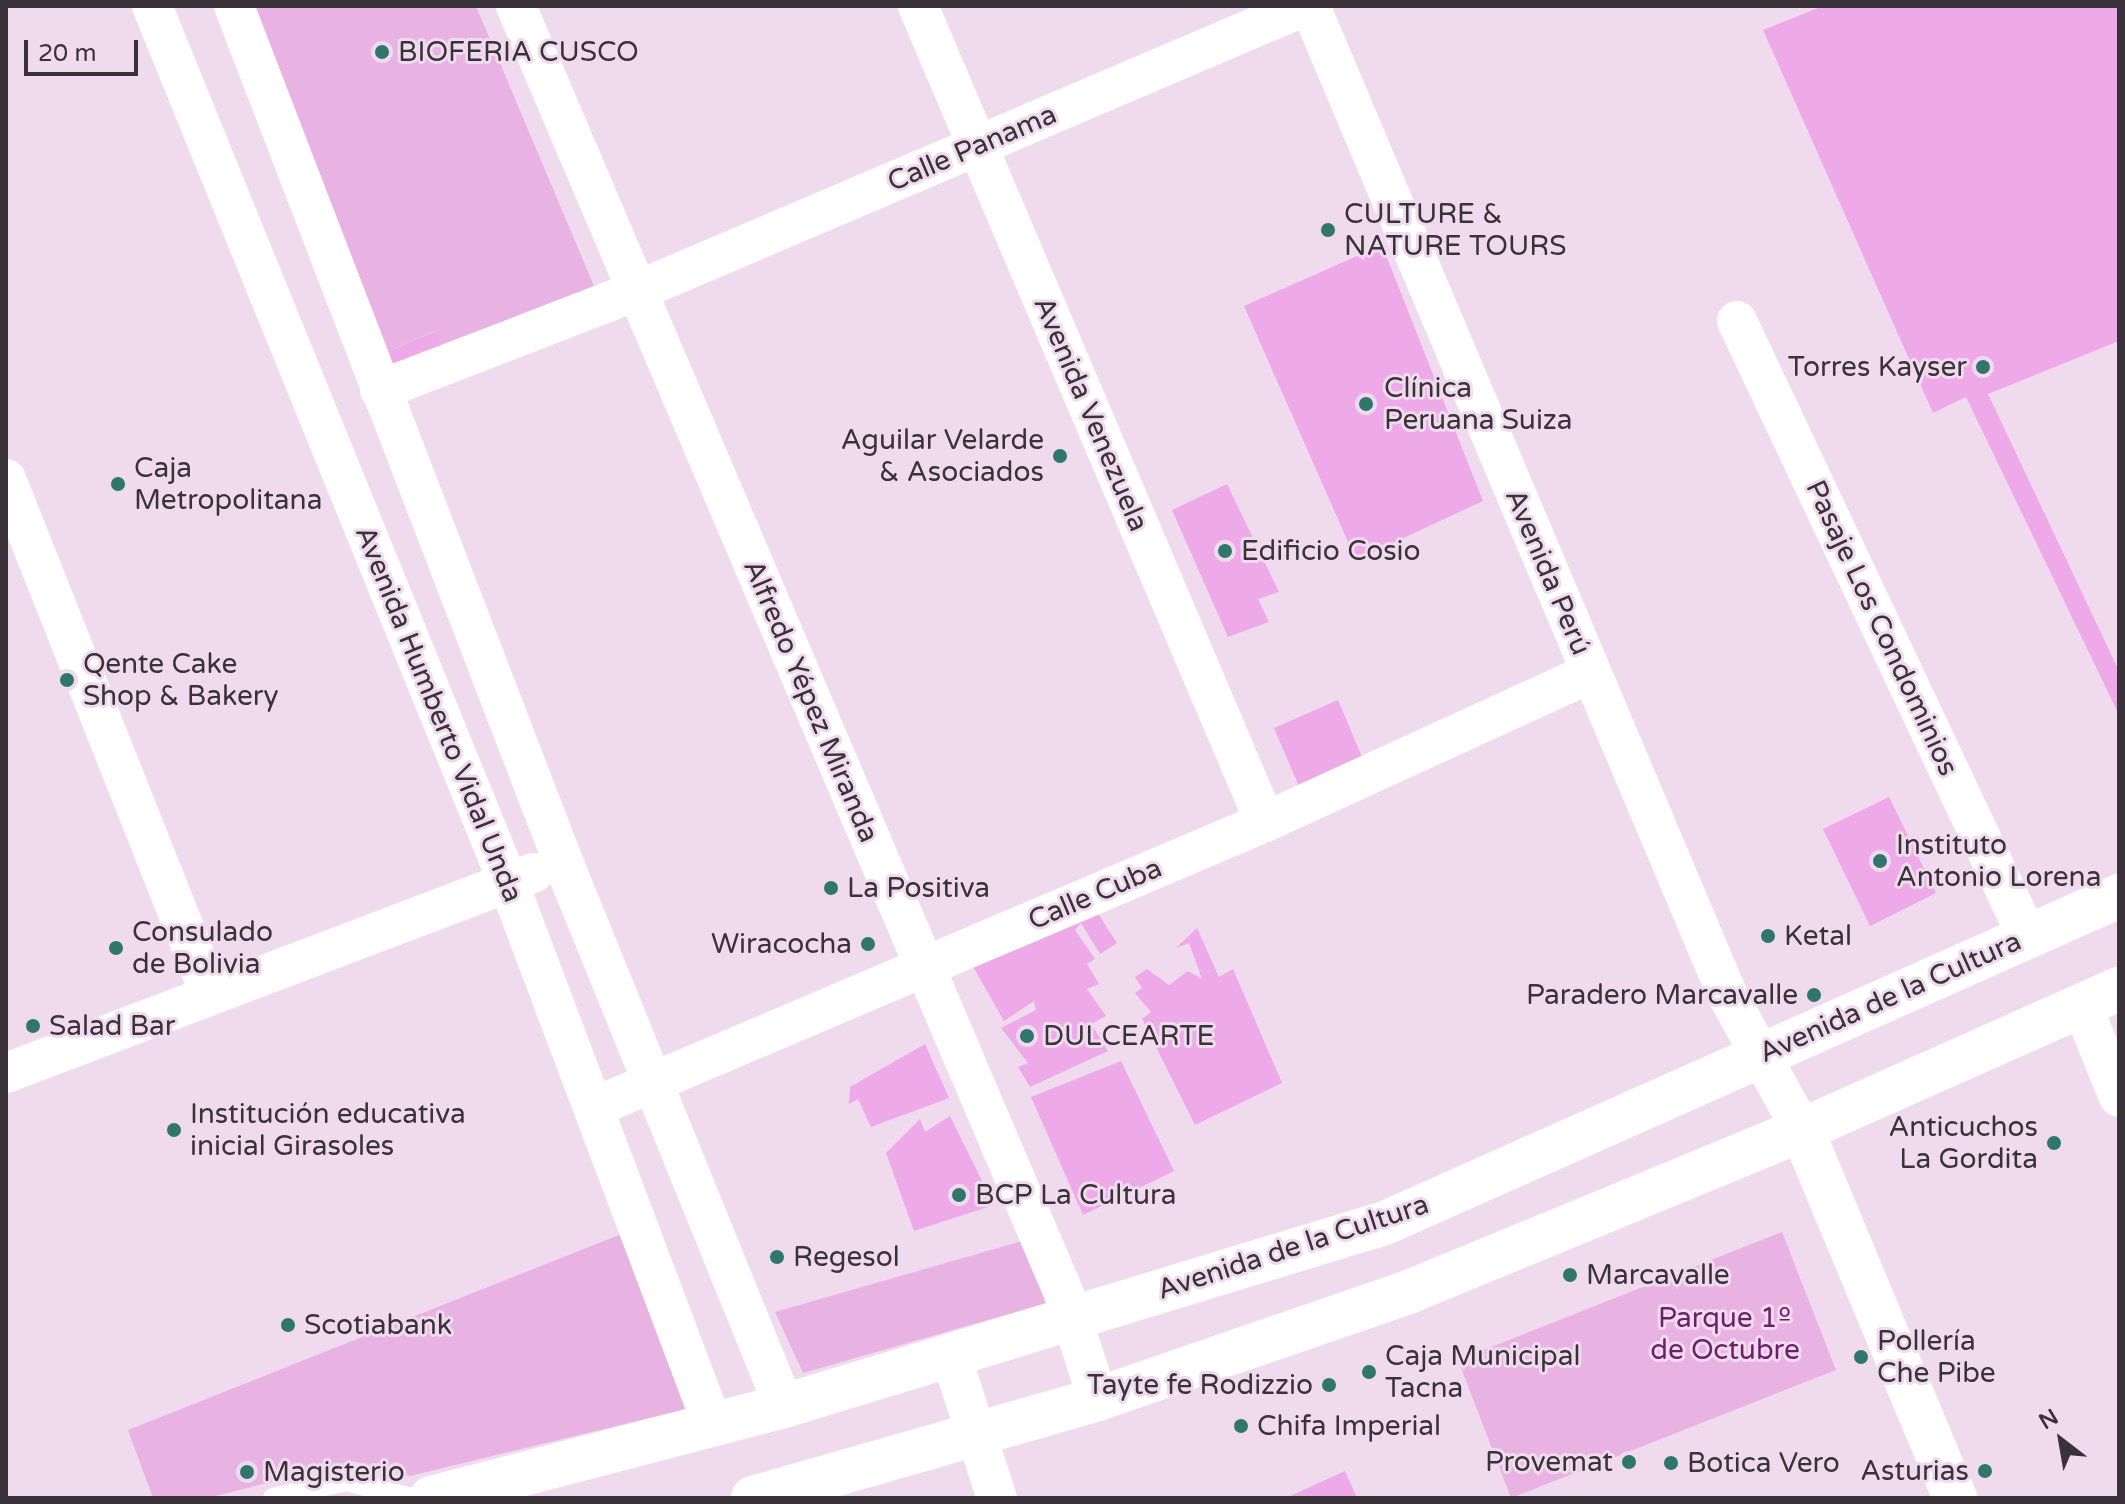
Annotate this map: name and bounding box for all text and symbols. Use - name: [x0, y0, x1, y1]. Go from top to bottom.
- scale bar: [28, 24, 142, 74]
- place label: BIOFERIA CUSCO: [398, 35, 639, 69]
- text: 20 m: [38, 39, 96, 68]
- marker: BIOFERIA CUSCO: [373, 43, 391, 61]
- street label: Calle Panama: [882, 97, 1062, 199]
- place label: CULTURE & NATURE TOURS: [1344, 197, 1567, 263]
- marker: CULTURE & NATURE TOURS: [1319, 221, 1337, 239]
- street label: Avenida Venezuela: [1026, 292, 1156, 536]
- place label: Torres Kayser: [1788, 350, 1967, 384]
- marker: Torres Kayser: [1974, 358, 1992, 376]
- place label: Clínica Peruana Suiza: [1384, 371, 1573, 437]
- marker: Clínica Peruana Suiza: [1355, 393, 1377, 415]
- place label: Aguilar Velarde & Asociados: [841, 423, 1044, 489]
- marker: Aguilar Velarde & Asociados: [1051, 447, 1069, 465]
- place label: Caja Metropolitana: [134, 451, 322, 517]
- marker: Caja Metropolitana: [109, 475, 127, 493]
- street label: Pasaje Los Condominios: [1799, 475, 1965, 781]
- street label: Avenida Perú: [1498, 484, 1598, 660]
- street label: Avenida Humberto Vidal Unda: [348, 521, 530, 907]
- place label: Edificio Cosio: [1241, 534, 1421, 568]
- marker: Edificio Cosio: [1216, 542, 1234, 560]
- street label: Alfredo Yépez Miranda: [736, 555, 886, 847]
- place label: Qente Cake Shop & Bakery: [83, 647, 279, 713]
- marker: Qente Cake Shop & Bakery: [58, 671, 76, 689]
- place label: Instituto Antonio Lorena: [1896, 828, 2101, 894]
- street label: Calle Cuba: [1023, 851, 1167, 937]
- marker: Instituto Antonio Lorena: [1871, 852, 1889, 870]
- place label: La Positiva: [847, 871, 990, 905]
- marker: La Positiva: [822, 879, 840, 897]
- place label: Consulado de Bolivia: [132, 915, 273, 981]
- place label: Ketal: [1784, 919, 1852, 953]
- street label: Avenida de la Cultura: [1754, 924, 2026, 1070]
- place label: Wiracocha: [711, 927, 852, 961]
- marker: Ketal: [1759, 927, 1777, 945]
- marker: Wiracocha: [859, 935, 877, 953]
- marker: Consulado de Bolivia: [107, 939, 125, 957]
- place label: Paradero Marcavalle: [1526, 978, 1798, 1012]
- marker: Paradero Marcavalle: [1805, 986, 1823, 1004]
- place label: Salad Bar: [49, 1009, 176, 1043]
- marker: Salad Bar: [24, 1017, 42, 1035]
- place label: DULCEARTE: [1043, 1019, 1214, 1053]
- marker: DULCEARTE: [1018, 1027, 1036, 1045]
- place label: Institución educativa inicial Girasoles: [190, 1097, 466, 1163]
- place label: Anticuchos La Gordita: [1888, 1110, 2038, 1176]
- marker: Institución educativa inicial Girasoles: [165, 1121, 183, 1139]
- marker: Anticuchos La Gordita: [2045, 1134, 2063, 1152]
- place label: BCP La Cultura: [975, 1178, 1176, 1212]
- marker: BCP La Cultura: [950, 1186, 968, 1204]
- street label: Avenida de la Cultura: [1153, 1187, 1433, 1307]
- place label: Regesol: [793, 1240, 900, 1274]
- marker: Regesol: [768, 1248, 786, 1266]
- place label: Marcavalle: [1586, 1258, 1730, 1292]
- marker: Marcavalle: [1561, 1266, 1579, 1284]
- park label: Parque 1º de Octubre: [1650, 1301, 1800, 1367]
- place label: Scotiabank: [304, 1308, 452, 1342]
- marker: Scotiabank: [279, 1316, 297, 1334]
- place label: Pollería Che Pibe: [1877, 1324, 1996, 1390]
- place label: Caja Municipal Tacna: [1385, 1339, 1580, 1405]
- marker: Pollería Che Pibe: [1852, 1348, 1870, 1366]
- marker: Caja Municipal Tacna: [1360, 1363, 1378, 1381]
- place label: Tayte fe Rodizzio: [1087, 1368, 1313, 1402]
- marker: Tayte fe Rodizzio: [1320, 1376, 1338, 1394]
- north arrow: [2021, 1400, 2101, 1480]
- text: N: [2034, 1404, 2063, 1435]
- place label: Chifa Imperial: [1257, 1409, 1441, 1443]
- marker: Chifa Imperial: [1232, 1417, 1250, 1435]
- place label: Provemat: [1485, 1445, 1613, 1479]
- place label: Botica Vero: [1687, 1446, 1840, 1480]
- marker: Provemat: [1620, 1453, 1638, 1471]
- marker: Botica Vero: [1662, 1454, 1680, 1472]
- place label: Asturias: [1860, 1454, 1969, 1488]
- place label: Magisterio: [263, 1455, 405, 1489]
- marker: Asturias: [1976, 1462, 1994, 1480]
- marker: Magisterio: [238, 1463, 256, 1481]

